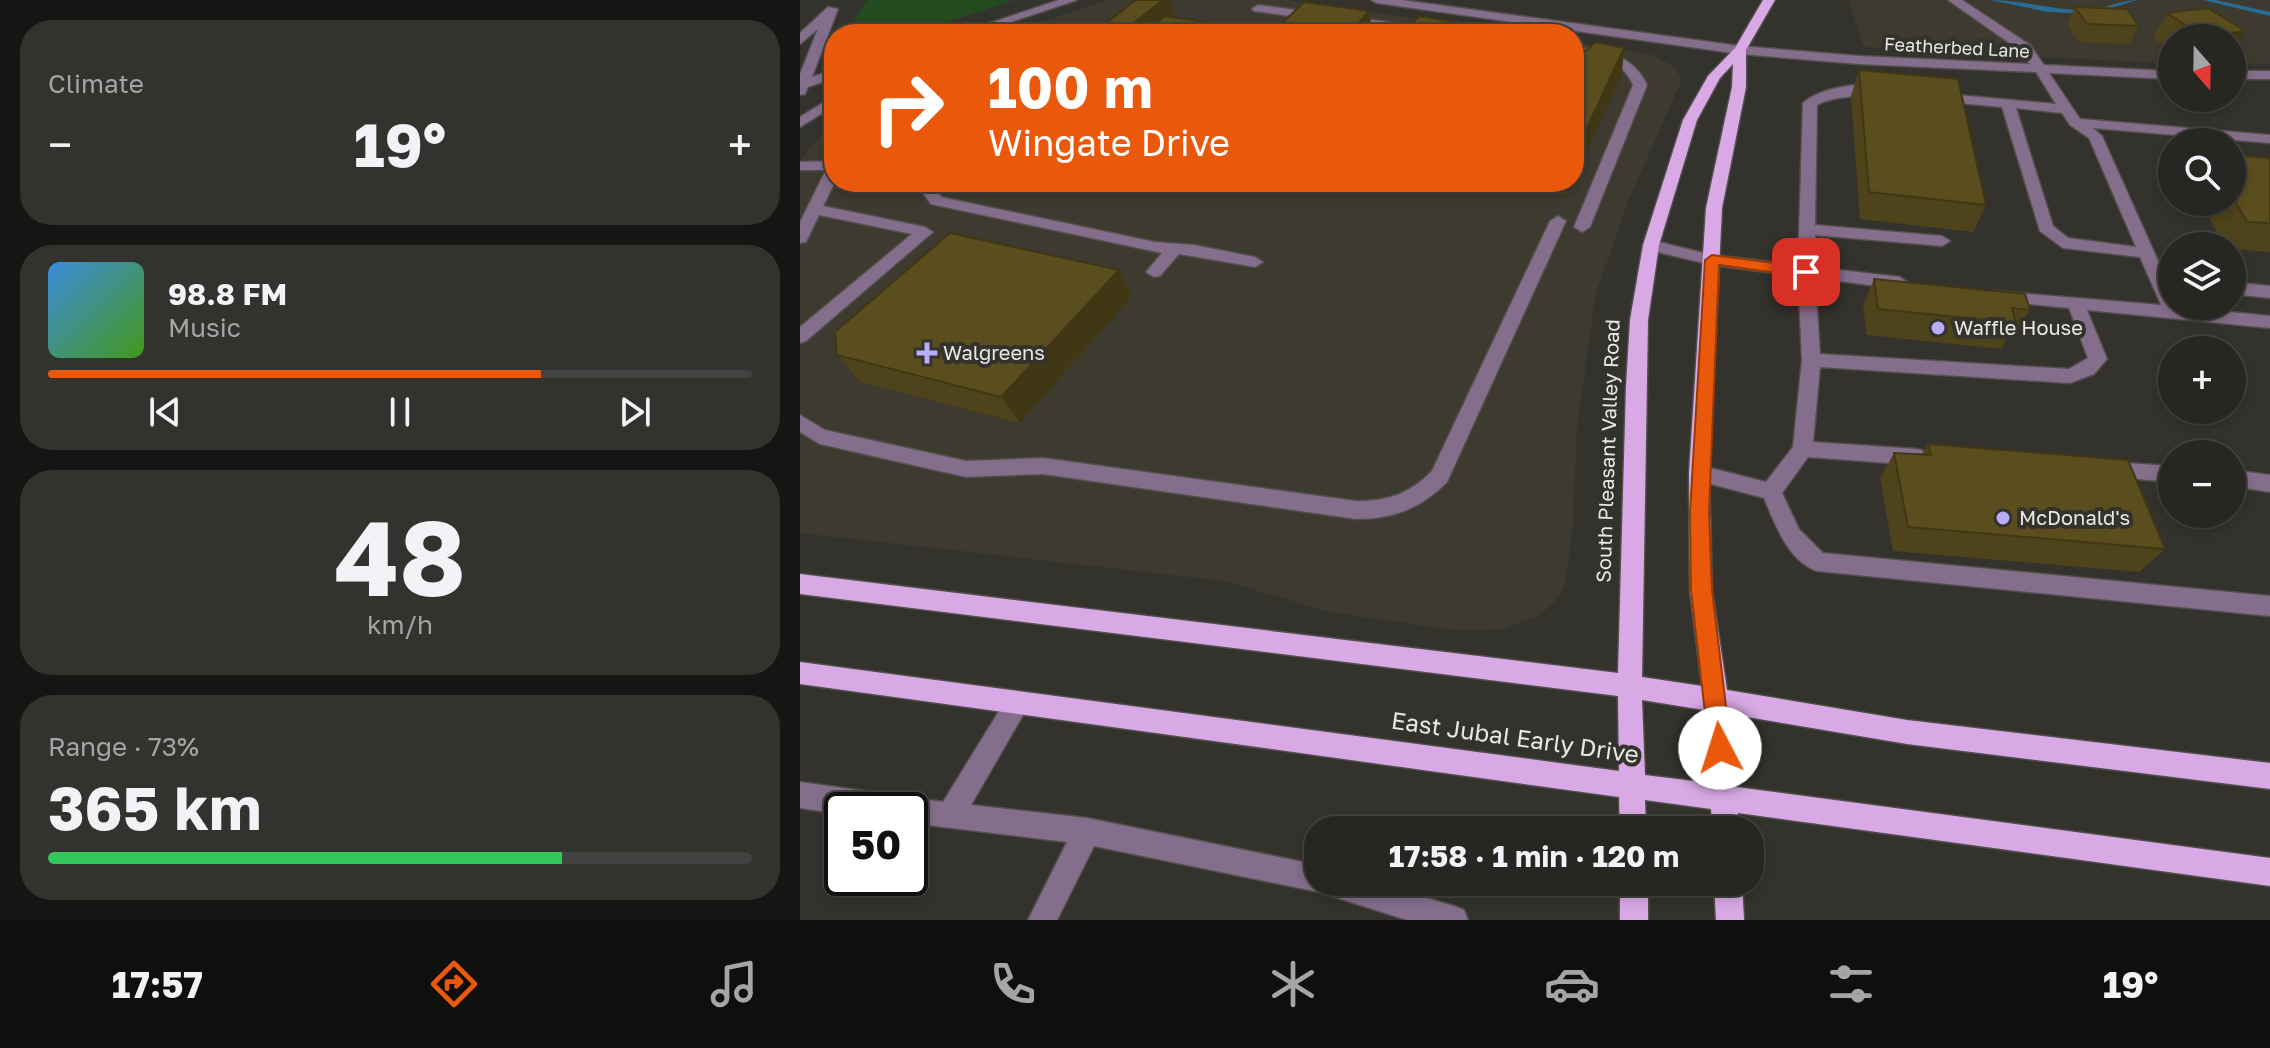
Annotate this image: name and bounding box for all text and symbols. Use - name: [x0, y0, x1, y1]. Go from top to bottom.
- north arrow: [2158, 24, 2246, 112]
- map controls: [2158, 24, 2246, 528]
- street label: Featherbed Lane: [1884, 32, 2030, 62]
- text: 100 m: [988, 53, 1153, 120]
- icon: right: [856, 56, 960, 160]
- text: Climate: [48, 68, 144, 99]
- text: 19°: [354, 108, 446, 180]
- text: −: [48, 118, 72, 171]
- text: +: [728, 118, 752, 171]
- text: Wingate Drive: [988, 121, 1230, 164]
- button: search: [2158, 128, 2246, 216]
- button: layers: [2158, 232, 2246, 320]
- pin: [1772, 238, 1840, 306]
- icon: arrive: [1784, 250, 1828, 294]
- text: 98.8 FM: [168, 276, 287, 312]
- text: Music: [168, 312, 241, 343]
- place label: Waffle House: [1954, 315, 2083, 339]
- street label: South Pleasant Valley Road: [1590, 319, 1624, 583]
- marker: Waffle House: [1929, 319, 1947, 337]
- button: +: [2158, 336, 2246, 424]
- place label: Walgreens: [943, 340, 1045, 364]
- marker: Walgreens: [918, 344, 936, 362]
- icon: previous: [143, 390, 187, 434]
- icon: pause: [378, 390, 422, 434]
- icon: next: [613, 390, 657, 434]
- button: −: [2158, 440, 2246, 528]
- text: 48: [334, 494, 466, 619]
- place label: McDonald's: [2019, 505, 2130, 529]
- marker: McDonald's: [1994, 509, 2012, 527]
- text: km/h: [367, 609, 433, 640]
- street label: East Jubal Early Drive: [1390, 705, 1641, 768]
- position arrow: [1678, 706, 1762, 790]
- text: Range · 73%: [48, 731, 199, 762]
- text: 365 km: [48, 771, 262, 843]
- speed limit sign: 50: [824, 792, 928, 896]
- text: 17:58 · 1 min · 120 m: [1389, 838, 1679, 874]
- icon: directions: [426, 956, 482, 1012]
- icon: music: [706, 956, 762, 1012]
- icon: phone: [985, 956, 1041, 1012]
- icon: climate: [1265, 956, 1321, 1012]
- icon: car: [1544, 956, 1600, 1012]
- icon: filters: [1823, 956, 1879, 1012]
- text: 17:57: [112, 963, 203, 1006]
- text: 19°: [2103, 963, 2158, 1006]

